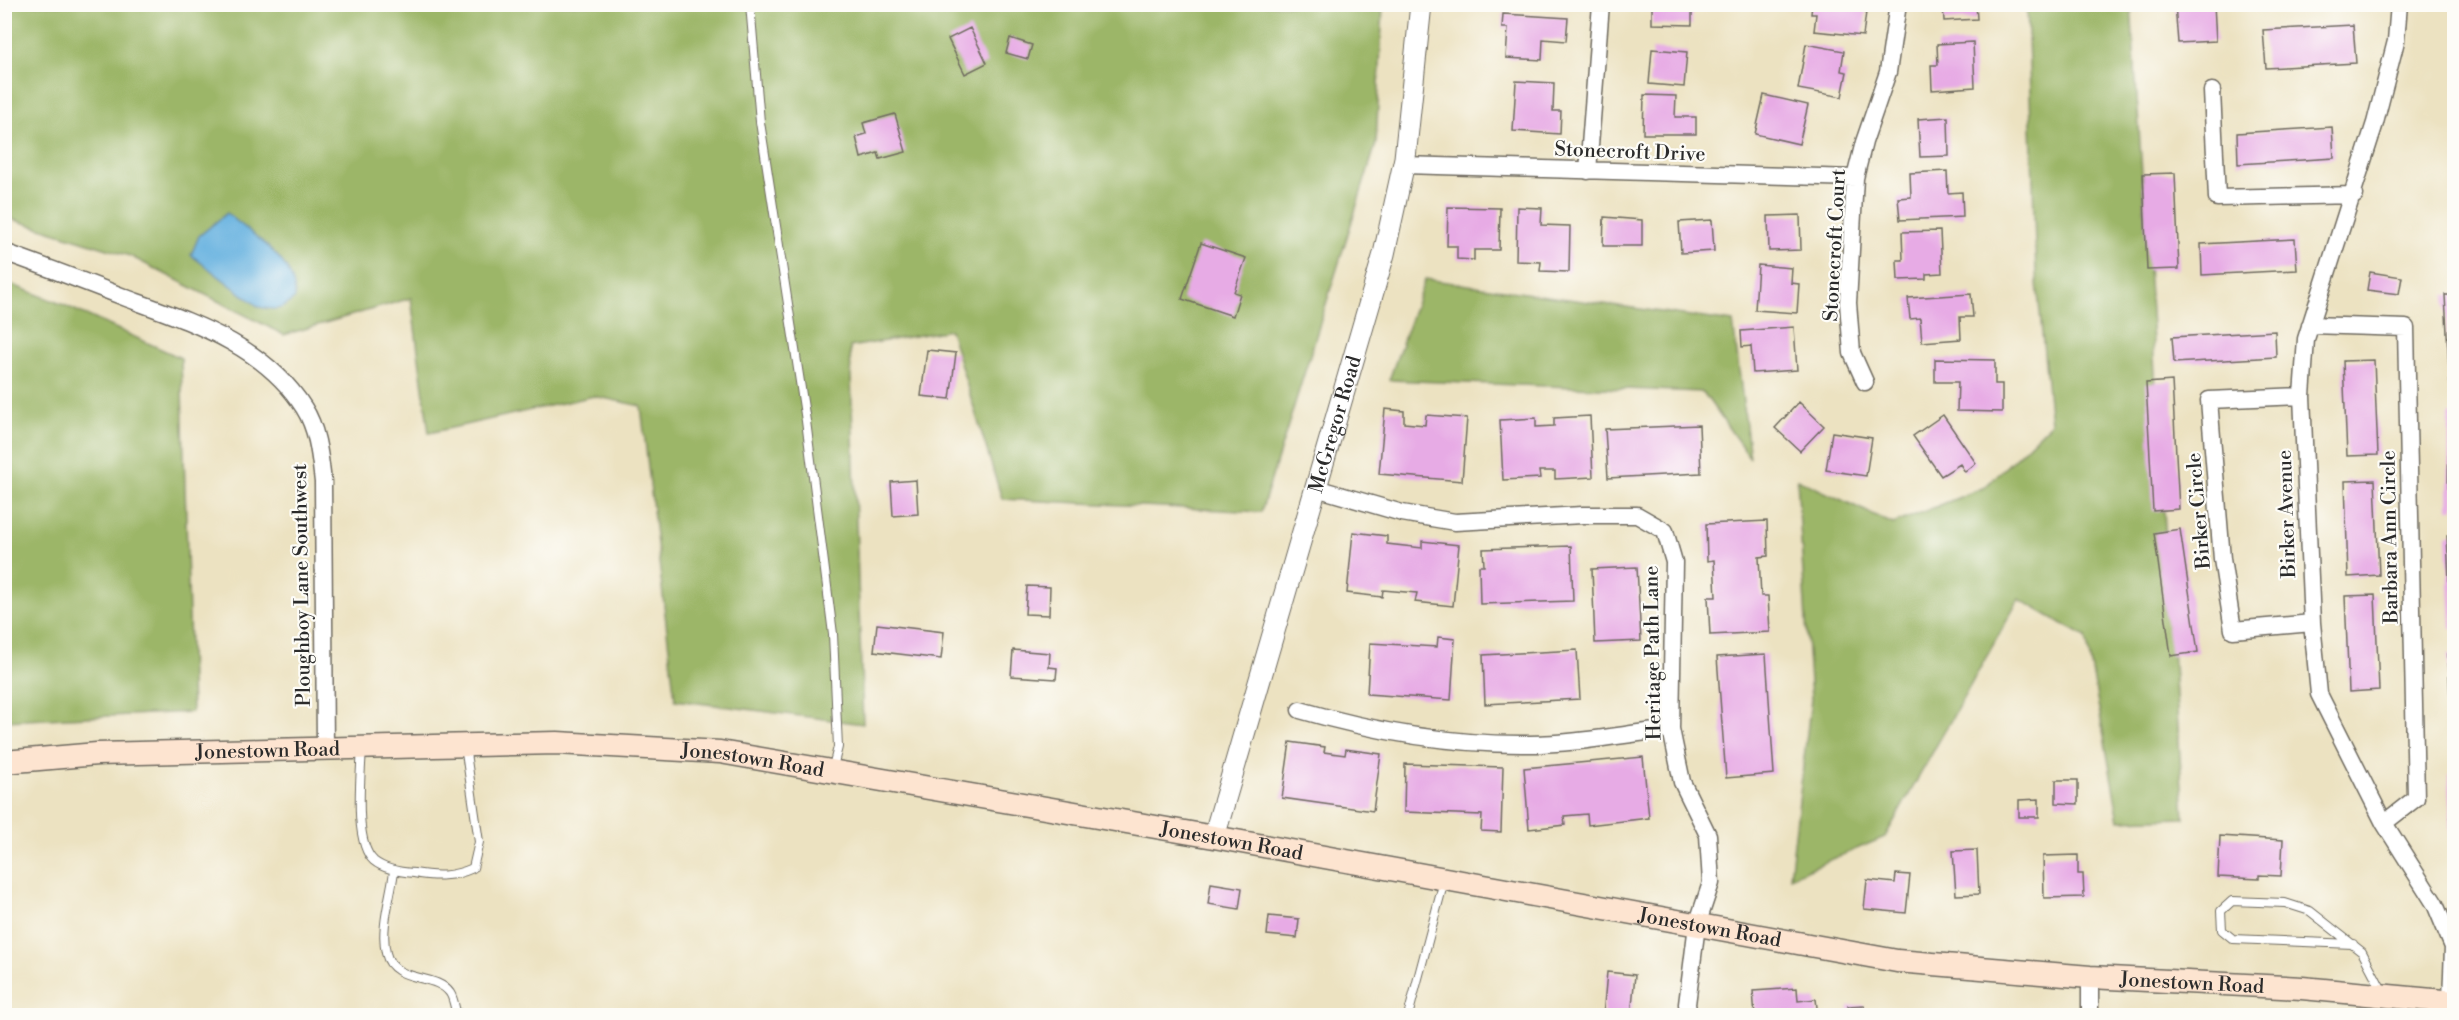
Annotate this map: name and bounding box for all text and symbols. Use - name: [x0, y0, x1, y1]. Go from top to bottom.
- street label: Stonecroft Drive: [1554, 137, 1706, 168]
- street label: Stonecroft Court: [1819, 168, 1852, 322]
- street label: McGregor Road: [1304, 352, 1368, 496]
- street label: Birker Avenue: [2273, 449, 2302, 579]
- street label: Barbara Ann Circle: [2376, 450, 2405, 625]
- street label: Birker Circle: [2182, 452, 2217, 571]
- street label: Ploughboy Lane Southwest: [288, 463, 317, 707]
- street label: Heritage Path Lane: [1639, 565, 1668, 741]
- street label: Jonestown Road: [194, 737, 341, 766]
- street label: Jonestown Road: [679, 739, 827, 784]
- street label: Jonestown Road: [1157, 817, 1306, 867]
- street label: Jonestown Road: [1635, 903, 1784, 954]
- street label: Jonestown Road: [2118, 968, 2266, 1000]

